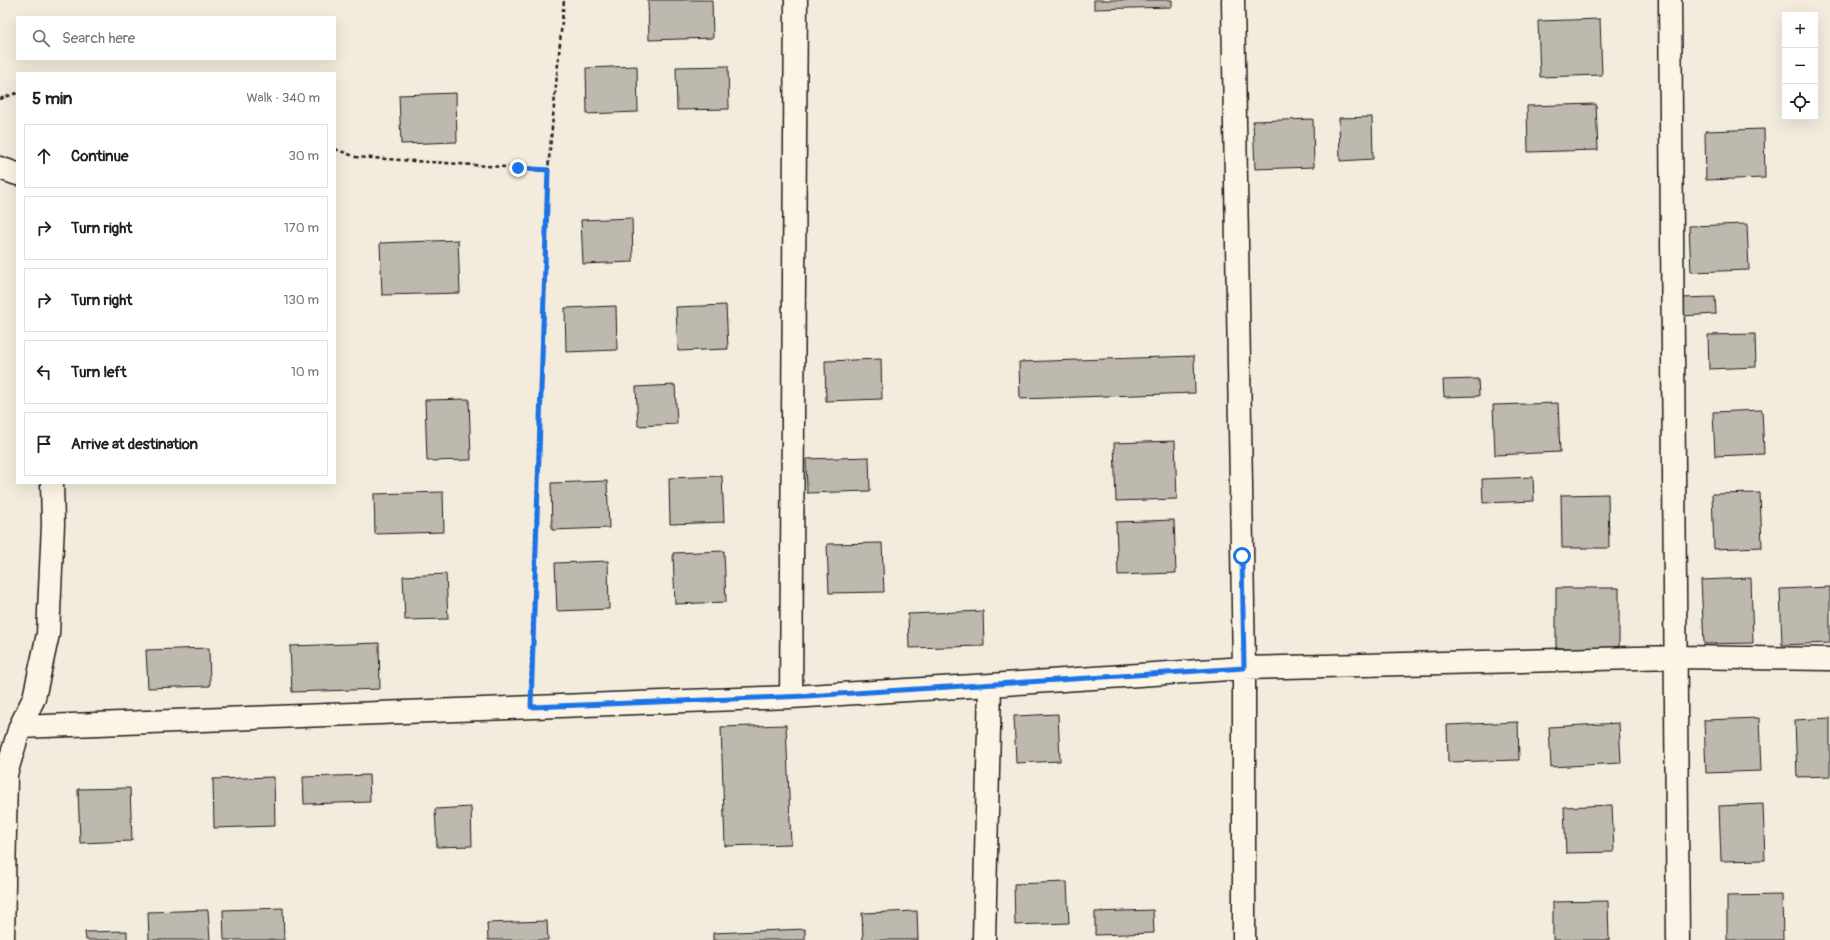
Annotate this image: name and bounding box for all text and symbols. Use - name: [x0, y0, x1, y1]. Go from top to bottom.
- map controls: [1782, 12, 1818, 120]
- button: +: [1782, 12, 1818, 48]
- search box: [16, 16, 336, 60]
- icon: search: [30, 27, 52, 49]
- text: Search here: [62, 29, 135, 48]
- button: −: [1782, 48, 1818, 84]
- button: locate: [1782, 84, 1818, 120]
- text: 5 min: [32, 88, 72, 109]
- text: Walk · 340 m: [246, 90, 320, 106]
- icon: ahead: [33, 145, 55, 167]
- text: Continue: [71, 147, 129, 166]
- text: 30 m: [289, 148, 319, 164]
- route end: [509, 159, 527, 177]
- icon: right: [33, 217, 55, 239]
- text: Turn right: [71, 219, 132, 238]
- text: 170 m: [284, 220, 319, 236]
- icon: right: [33, 289, 55, 311]
- text: Turn right: [71, 291, 132, 310]
- text: 130 m: [283, 292, 319, 308]
- icon: left: [33, 361, 55, 383]
- text: Turn left: [71, 363, 127, 382]
- text: 10 m: [291, 364, 319, 380]
- icon: arrive: [33, 433, 55, 455]
- text: Arrive at destination: [71, 435, 198, 454]
- route start: [1233, 547, 1251, 565]

